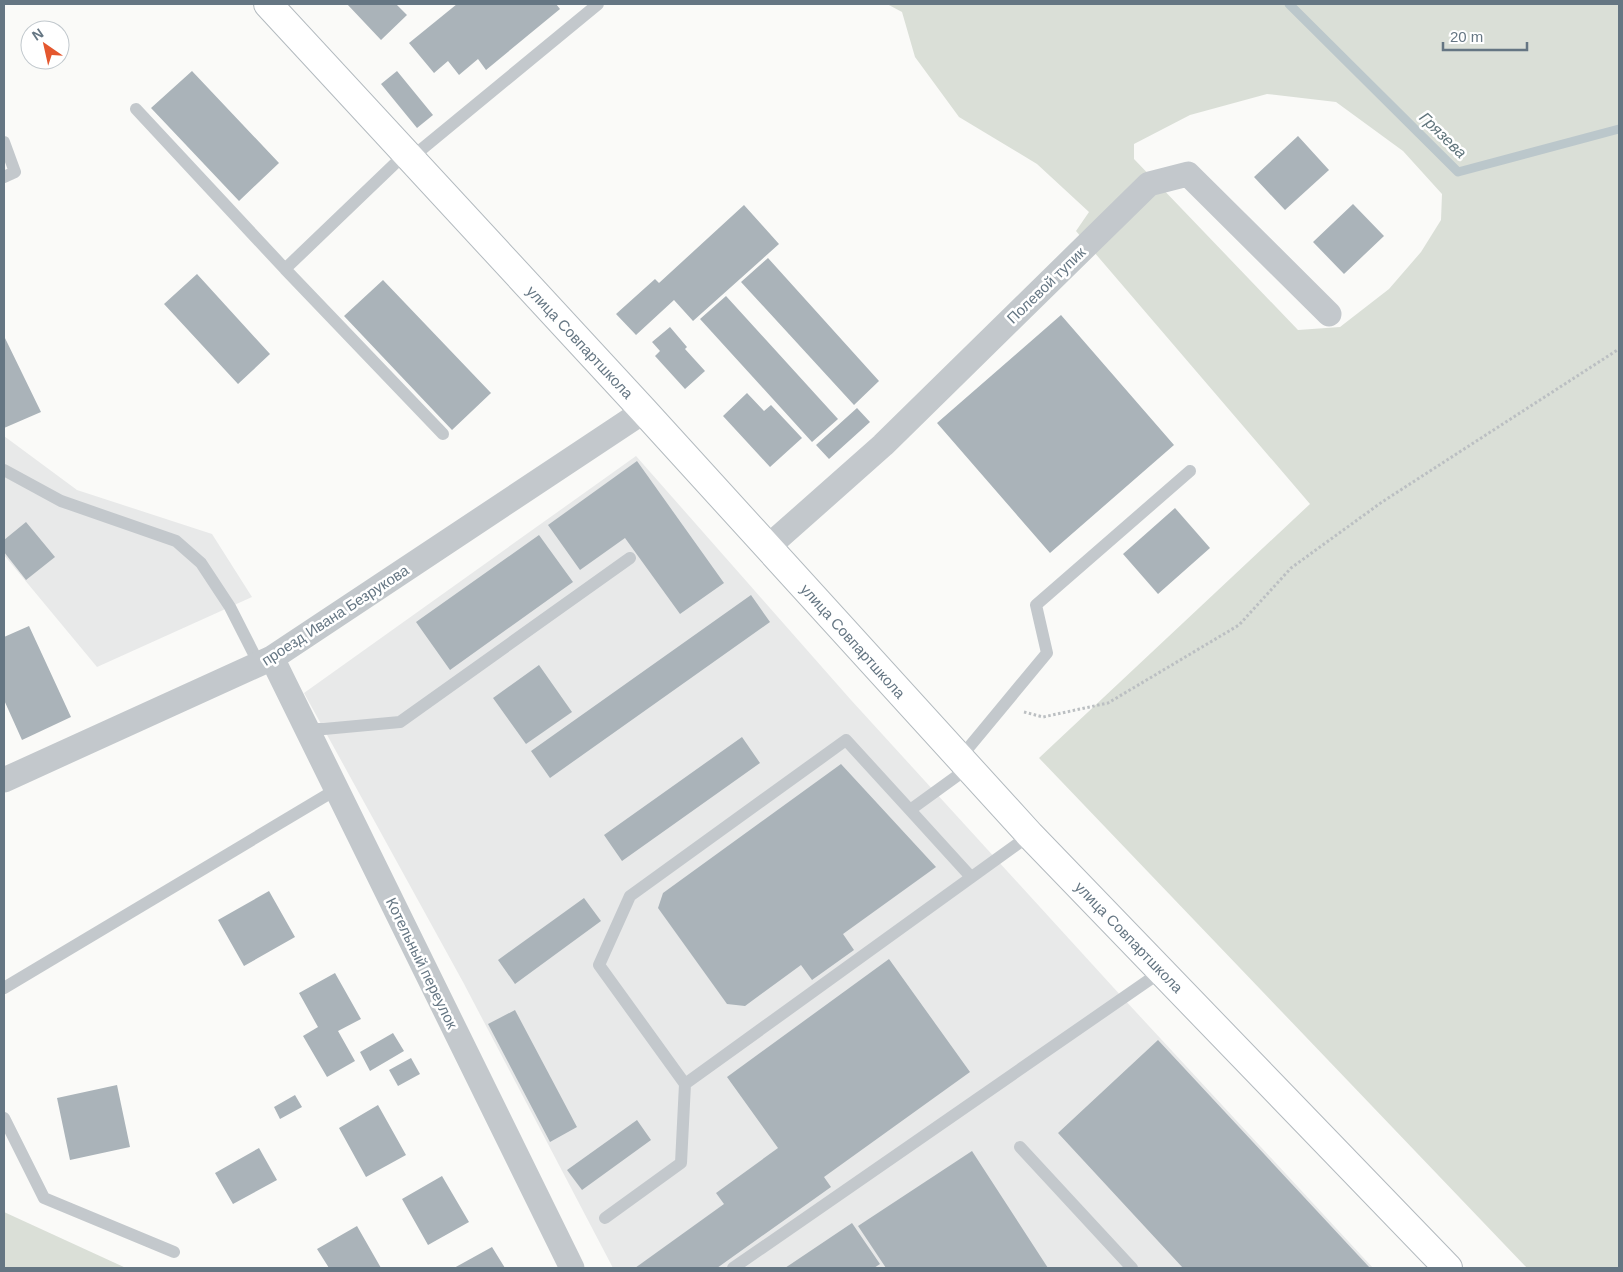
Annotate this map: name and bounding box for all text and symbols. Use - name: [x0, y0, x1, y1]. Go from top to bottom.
- north arrow: [20, 20, 70, 70]
- scale bar: [1443, 20, 1527, 52]
- text: N: [29, 25, 46, 44]
- text: 20 m: [1450, 28, 1483, 45]
- water label: Грязева: [1416, 109, 1470, 161]
- street label: Полевой тупик: [1003, 243, 1089, 327]
- street label: улица Совпартшкола: [523, 282, 637, 402]
- street label: проезд Ивана Безрукова: [258, 561, 412, 669]
- street label: улица Совпартшкола: [797, 580, 909, 702]
- street label: улица Совпартшкола: [1072, 878, 1187, 997]
- street label: Котельный переулок: [383, 895, 461, 1032]

